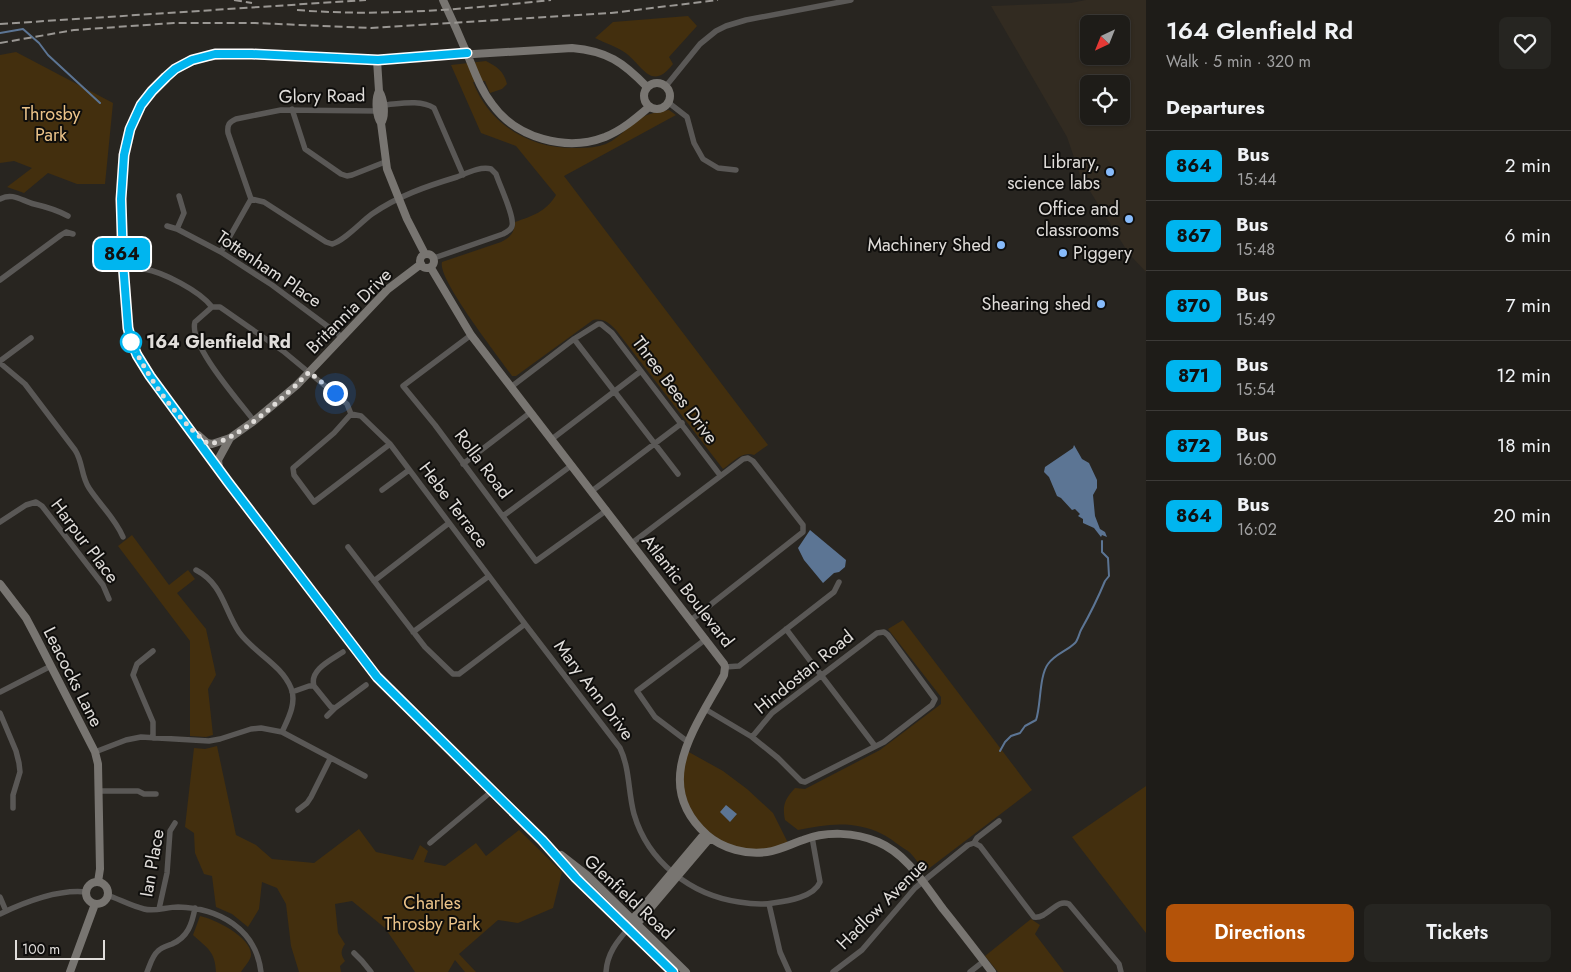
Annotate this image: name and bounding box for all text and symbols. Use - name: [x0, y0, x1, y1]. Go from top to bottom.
- text: 164 Glenfield Rd: [1166, 13, 1353, 48]
- north arrow: [1080, 15, 1130, 65]
- map controls: [1080, 15, 1130, 125]
- button: heart: [1499, 17, 1551, 69]
- text: Walk · 5 min · 320 m: [1166, 50, 1311, 73]
- button: locate: [1080, 75, 1130, 125]
- street label: Glory Road: [278, 82, 366, 110]
- text: Departures: [1166, 94, 1265, 121]
- park label: Throsby Park: [22, 101, 80, 148]
- text: Bus: [1237, 141, 1269, 168]
- place label: Library, science labs: [1007, 149, 1100, 196]
- text: 2 min: [1505, 152, 1551, 179]
- text: 864: [1176, 153, 1212, 179]
- marker: Library, science labs: [1104, 166, 1116, 178]
- text: 15:44: [1237, 168, 1277, 191]
- place label: Office and classrooms: [1036, 196, 1119, 243]
- text: Bus: [1236, 211, 1268, 238]
- marker: Office and classrooms: [1123, 213, 1135, 225]
- text: 6 min: [1505, 222, 1551, 249]
- text: 867: [1176, 223, 1211, 249]
- street label: Tottenham Place: [211, 224, 327, 314]
- place label: Machinery Shed: [867, 232, 991, 258]
- line badge: 864: [93, 238, 151, 270]
- text: 15:48: [1236, 238, 1275, 261]
- marker: Machinery Shed: [995, 239, 1007, 251]
- place label: Piggery: [1073, 240, 1132, 266]
- text: 864: [104, 241, 140, 267]
- marker: Piggery: [1057, 247, 1069, 259]
- street label: Britannia Drive: [300, 262, 398, 360]
- text: Bus: [1236, 281, 1268, 308]
- place label: Shearing shed: [982, 291, 1091, 317]
- text: 7 min: [1506, 292, 1551, 319]
- text: 870: [1177, 293, 1210, 319]
- marker: Shearing shed: [1095, 298, 1107, 310]
- text: 15:49: [1236, 308, 1276, 331]
- place label: 164 Glenfield Rd: [146, 329, 291, 355]
- marker: 164 Glenfield Rd: [120, 331, 142, 353]
- street label: Three Bees Drive: [626, 331, 724, 449]
- text: Bus: [1236, 351, 1268, 378]
- text: 12 min: [1496, 362, 1551, 389]
- text: 871: [1178, 363, 1209, 389]
- text: 15:54: [1236, 378, 1275, 401]
- your location: [323, 381, 348, 406]
- text: Bus: [1236, 421, 1268, 448]
- street label: Rolla Road: [448, 424, 518, 504]
- text: 18 min: [1497, 432, 1551, 459]
- text: 872: [1177, 433, 1210, 459]
- text: 16:00: [1236, 448, 1276, 471]
- street label: Hebe Terrace: [413, 457, 495, 553]
- text: Bus: [1237, 491, 1269, 518]
- street label: Harpur Place: [45, 493, 125, 589]
- text: 20 min: [1493, 502, 1551, 529]
- text: 864: [1176, 503, 1212, 529]
- text: 16:02: [1237, 518, 1277, 541]
- street label: Atlantic Boulevard: [636, 529, 740, 653]
- street label: Leacocks Lane: [37, 622, 109, 732]
- street label: Hindostan Road: [749, 624, 859, 720]
- street label: Mary Ann Drive: [548, 634, 640, 746]
- street label: Ian Place: [133, 827, 171, 899]
- street label: Glenfield Road: [578, 848, 680, 946]
- street label: Hadlow Avenue: [831, 853, 933, 955]
- park label: Charles Throsby Park: [384, 890, 480, 937]
- button: Directions: [1166, 904, 1354, 962]
- button: Tickets: [1364, 904, 1551, 962]
- scale bar: [15, 937, 105, 960]
- text: 100 m: [22, 939, 60, 959]

